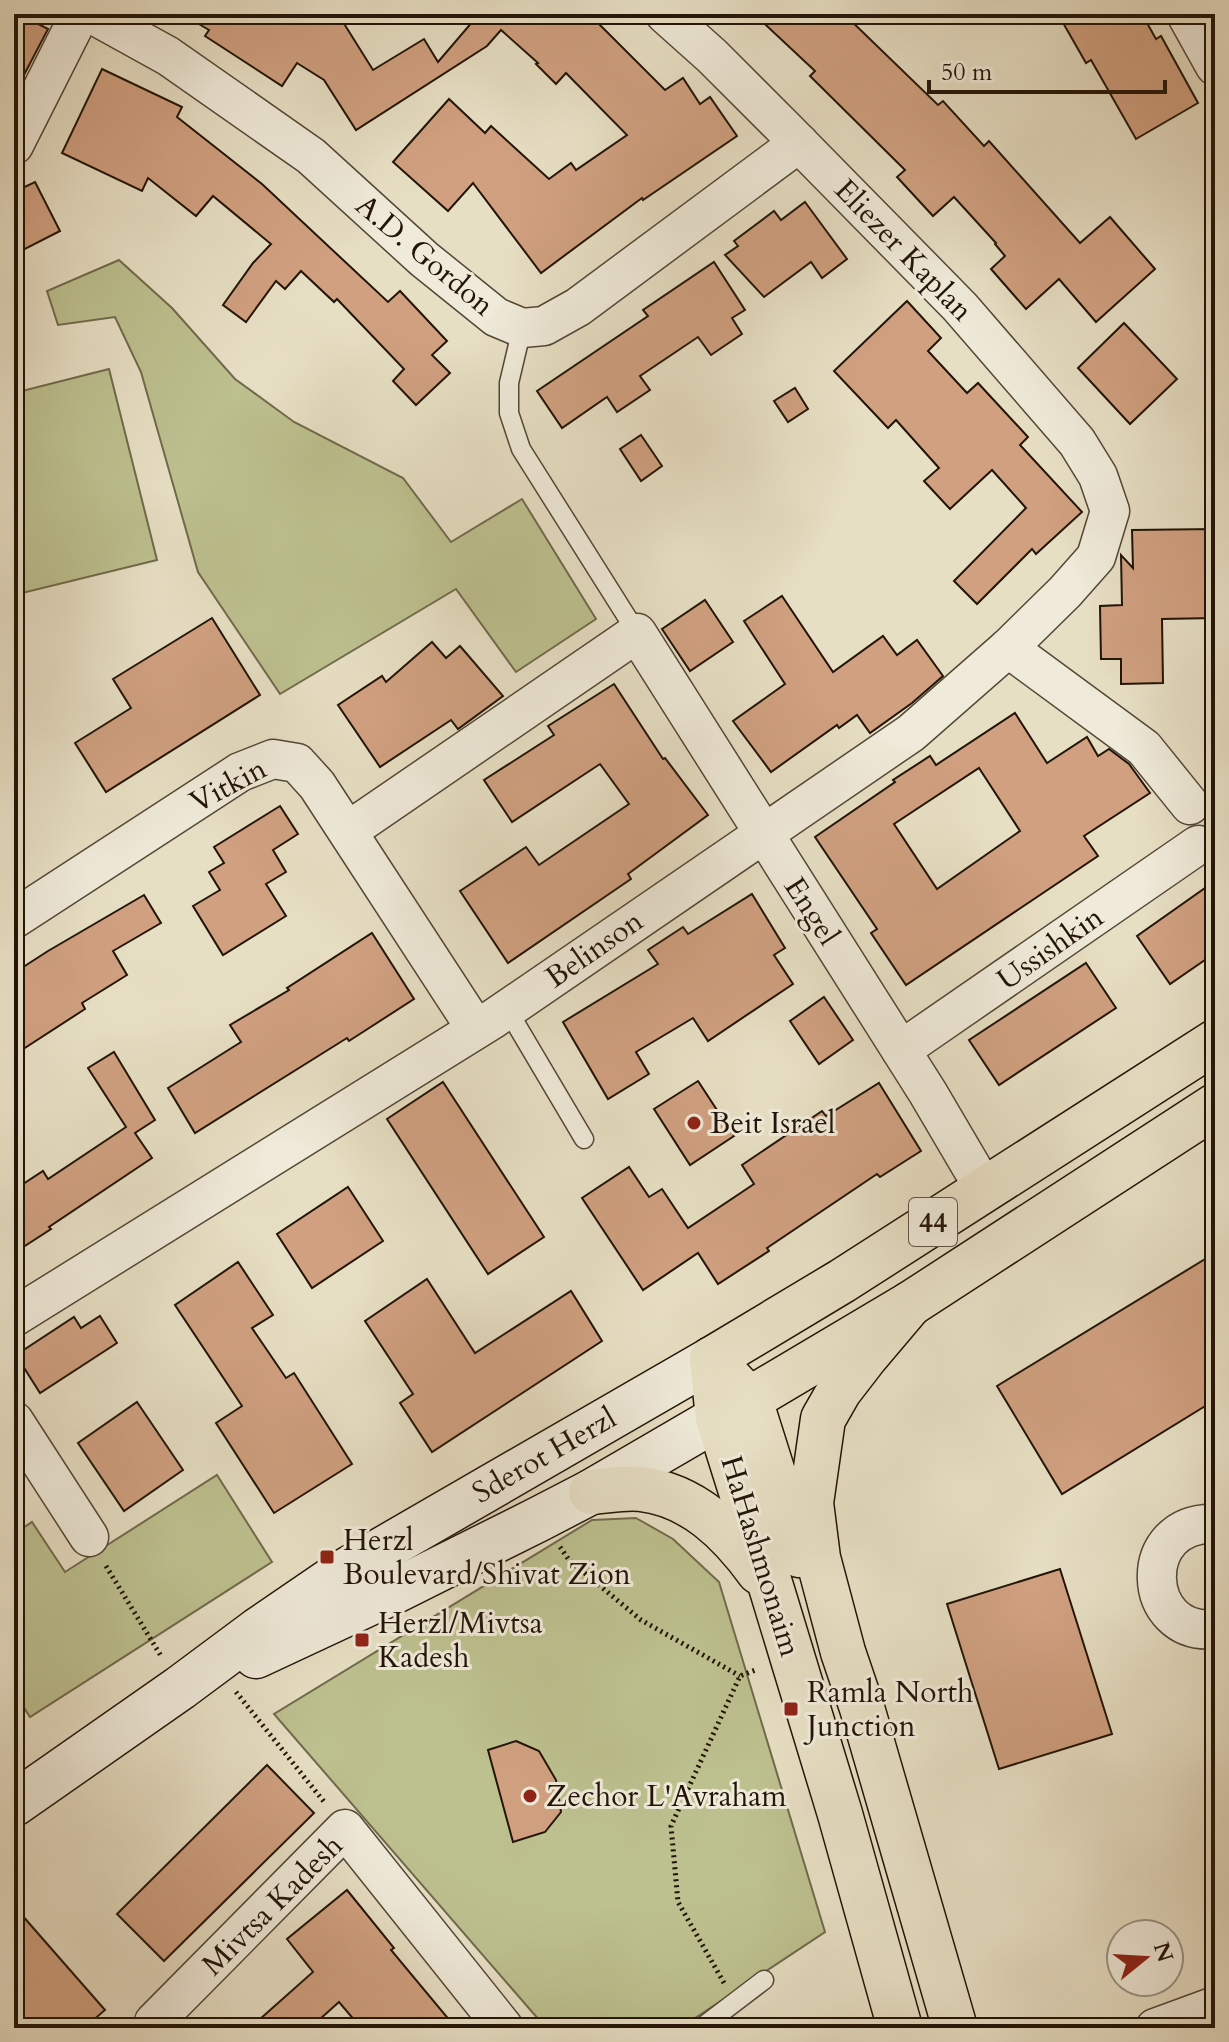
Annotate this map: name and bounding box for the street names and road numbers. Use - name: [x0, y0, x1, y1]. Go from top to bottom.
- street label: Eliezer Kaplan: [825, 170, 982, 330]
- street label: A.D. Gordon: [347, 185, 503, 325]
- street label: Vitkin: [183, 748, 274, 823]
- street label: Engel: [774, 869, 849, 954]
- street label: Ussishkin: [989, 897, 1112, 1000]
- street label: Belinson: [537, 901, 651, 998]
- road number: 44: [909, 1198, 957, 1246]
- street label: Sderot Herzl: [465, 1398, 624, 1513]
- street label: HaHashmonaim: [711, 1451, 811, 1662]
- street label: Mivtsa Kadesh: [193, 1826, 352, 1985]

